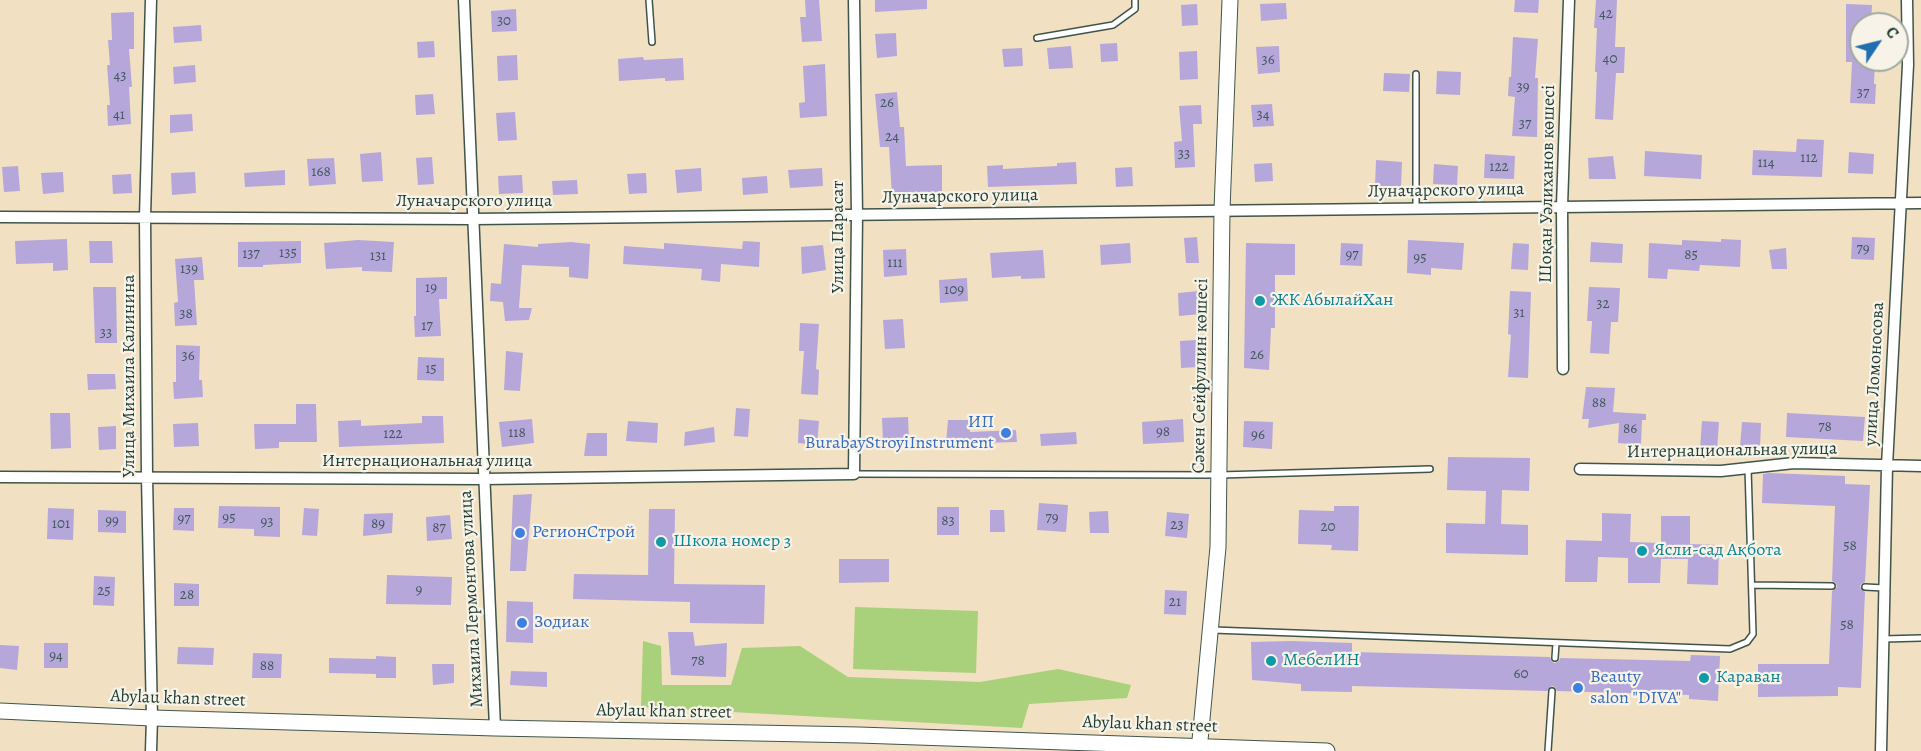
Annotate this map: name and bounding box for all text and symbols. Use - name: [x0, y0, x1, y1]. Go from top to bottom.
- house number: 42: [1599, 5, 1613, 23]
- house number: 30: [497, 12, 511, 30]
- north arrow: [1849, 12, 1909, 72]
- text: С: [1880, 22, 1904, 43]
- house number: 40: [1603, 50, 1617, 68]
- house number: 36: [1261, 51, 1275, 69]
- house number: 43: [113, 67, 127, 85]
- house number: 39: [1516, 78, 1530, 96]
- house number: 37: [1857, 84, 1869, 102]
- street label: Шоқан Уәлиханов көшесі: [1535, 85, 1561, 283]
- house number: 26: [880, 94, 894, 112]
- house number: 41: [113, 106, 125, 124]
- house number: 34: [1256, 106, 1270, 124]
- house number: 37: [1519, 115, 1531, 133]
- house number: 24: [885, 128, 899, 146]
- house number: 33: [1178, 145, 1190, 163]
- house number: 112: [1800, 149, 1818, 167]
- house number: 114: [1757, 154, 1775, 172]
- house number: 122: [1489, 158, 1509, 176]
- house number: 168: [311, 163, 331, 181]
- street label: Луначарского улица: [1368, 179, 1524, 203]
- street label: Улица Парасат: [828, 180, 850, 294]
- street label: Луначарского улица: [882, 185, 1038, 209]
- street label: Луначарского улица: [396, 191, 552, 213]
- house number: 79: [1856, 240, 1870, 258]
- house number: 135: [279, 244, 297, 262]
- house number: 137: [242, 245, 260, 263]
- house number: 97: [1345, 246, 1359, 264]
- house number: 85: [1684, 246, 1698, 264]
- house number: 131: [370, 247, 386, 265]
- house number: 95: [1413, 249, 1427, 267]
- house number: 111: [887, 254, 903, 272]
- house number: 139: [180, 260, 198, 278]
- street label: Улица Михаила Калинина: [119, 274, 141, 478]
- street label: Сәкен Сейфуллин көшесі: [1188, 278, 1214, 474]
- house number: 19: [425, 279, 437, 297]
- house number: 109: [944, 281, 964, 299]
- place label: ЖК АбылайХан: [1272, 290, 1393, 312]
- marker: ЖК АбылайХан: [1253, 294, 1267, 308]
- house number: 32: [1596, 295, 1610, 313]
- street label: улица Ломоносова: [1860, 301, 1890, 447]
- house number: 31: [1513, 304, 1525, 322]
- house number: 38: [179, 305, 193, 323]
- house number: 17: [421, 317, 433, 335]
- house number: 33: [100, 324, 112, 342]
- house number: 26: [1250, 346, 1264, 364]
- house number: 36: [181, 347, 195, 365]
- house number: 15: [425, 360, 437, 378]
- house number: 88: [1592, 394, 1606, 412]
- place label: ИП BurabayStroyiInstrument: [805, 412, 994, 454]
- house number: 78: [1818, 418, 1832, 436]
- house number: 86: [1623, 420, 1637, 438]
- house number: 98: [1156, 423, 1170, 441]
- house number: 118: [508, 424, 526, 442]
- house number: 122: [383, 425, 403, 443]
- marker: ИП BurabayStroyiInstrument: [999, 426, 1013, 440]
- house number: 96: [1251, 426, 1265, 444]
- street label: Интернациональная улица: [1627, 438, 1837, 464]
- street label: Интернациональная улица: [322, 451, 532, 473]
- street label: Михаила Лермонтова улица: [456, 490, 488, 708]
- house number: 95: [222, 509, 236, 527]
- house number: 79: [1045, 509, 1059, 527]
- house number: 97: [177, 510, 191, 528]
- house number: 99: [105, 512, 119, 530]
- house number: 83: [941, 512, 955, 530]
- house number: 93: [260, 513, 274, 531]
- house number: 101: [52, 515, 70, 533]
- house number: 89: [371, 515, 385, 533]
- house number: 23: [1170, 516, 1184, 534]
- house number: 20: [1320, 518, 1336, 536]
- house number: 87: [432, 519, 446, 537]
- place label: РегионСтрой: [532, 522, 635, 544]
- marker: РегионСтрой: [513, 526, 527, 540]
- place label: Школа номер 3: [673, 531, 791, 553]
- marker: Школа номер 3: [654, 535, 668, 549]
- house number: 58: [1843, 537, 1857, 555]
- place label: Ясли-сад Ақбота: [1654, 540, 1782, 562]
- marker: Ясли-сад Ақбота: [1635, 544, 1649, 558]
- house number: 9: [416, 581, 422, 599]
- house number: 25: [97, 582, 111, 600]
- house number: 28: [180, 586, 194, 604]
- house number: 21: [1169, 593, 1181, 611]
- place label: Зодиак: [534, 612, 589, 634]
- marker: Зодиак: [515, 616, 529, 630]
- house number: 58: [1840, 616, 1854, 634]
- house number: 94: [49, 647, 63, 665]
- place label: МебелИН: [1283, 650, 1360, 672]
- house number: 78: [691, 652, 705, 670]
- marker: МебелИН: [1264, 654, 1278, 668]
- house number: 88: [260, 657, 274, 675]
- house number: 60: [1514, 665, 1528, 683]
- place label: Beauty salon "DIVA": [1590, 667, 1681, 710]
- place label: Караван: [1716, 667, 1781, 689]
- marker: Караван: [1697, 671, 1711, 685]
- marker: Beauty salon "DIVA": [1571, 681, 1585, 695]
- street label: Abylau khan street: [110, 686, 246, 712]
- street label: Abylau khan street: [596, 700, 732, 724]
- street label: Abylau khan street: [1082, 712, 1218, 738]

